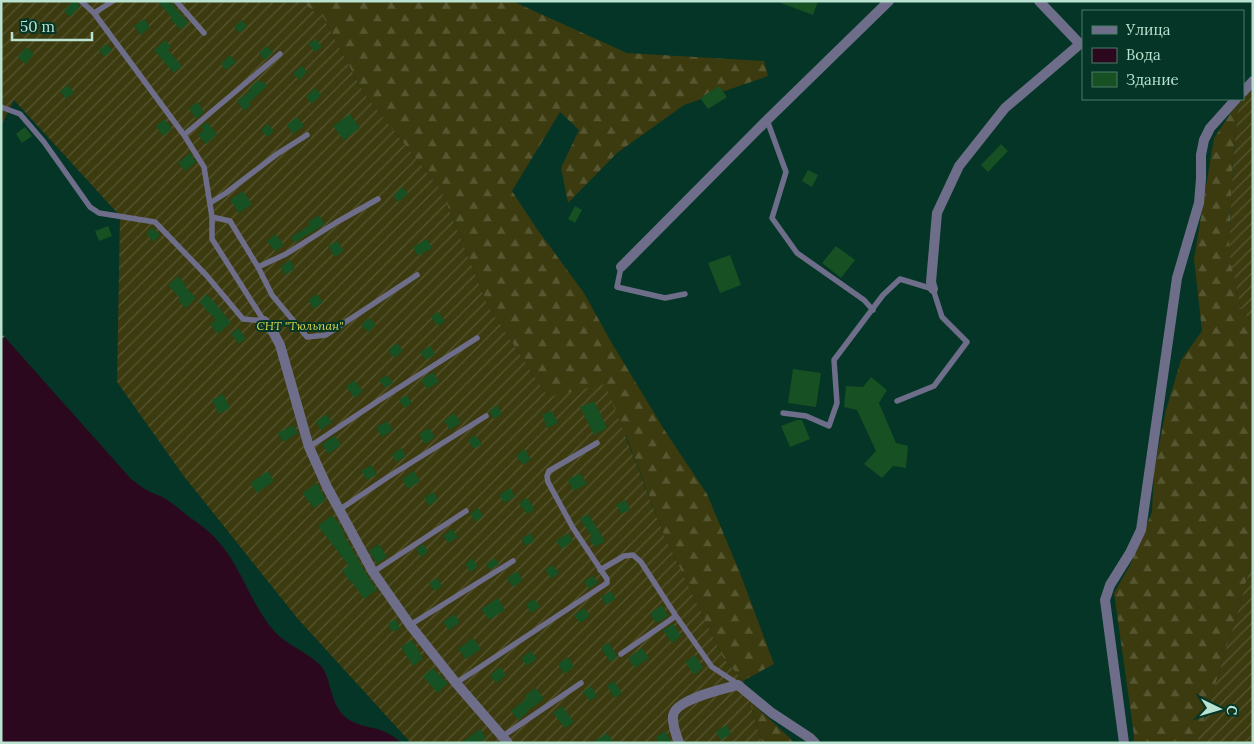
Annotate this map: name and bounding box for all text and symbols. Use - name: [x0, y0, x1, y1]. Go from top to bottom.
- scale bar: [12, 10, 92, 42]
- legend: [1082, 10, 1244, 100]
- text: 50 m: [20, 17, 55, 36]
- text: Улица: [1125, 20, 1171, 39]
- text: Вода: [1126, 45, 1161, 64]
- text: Здание: [1126, 70, 1179, 89]
- park label: СНТ "Тюльпан": [257, 318, 343, 333]
- north arrow: [1194, 684, 1244, 734]
- text: С: [1223, 705, 1241, 716]

